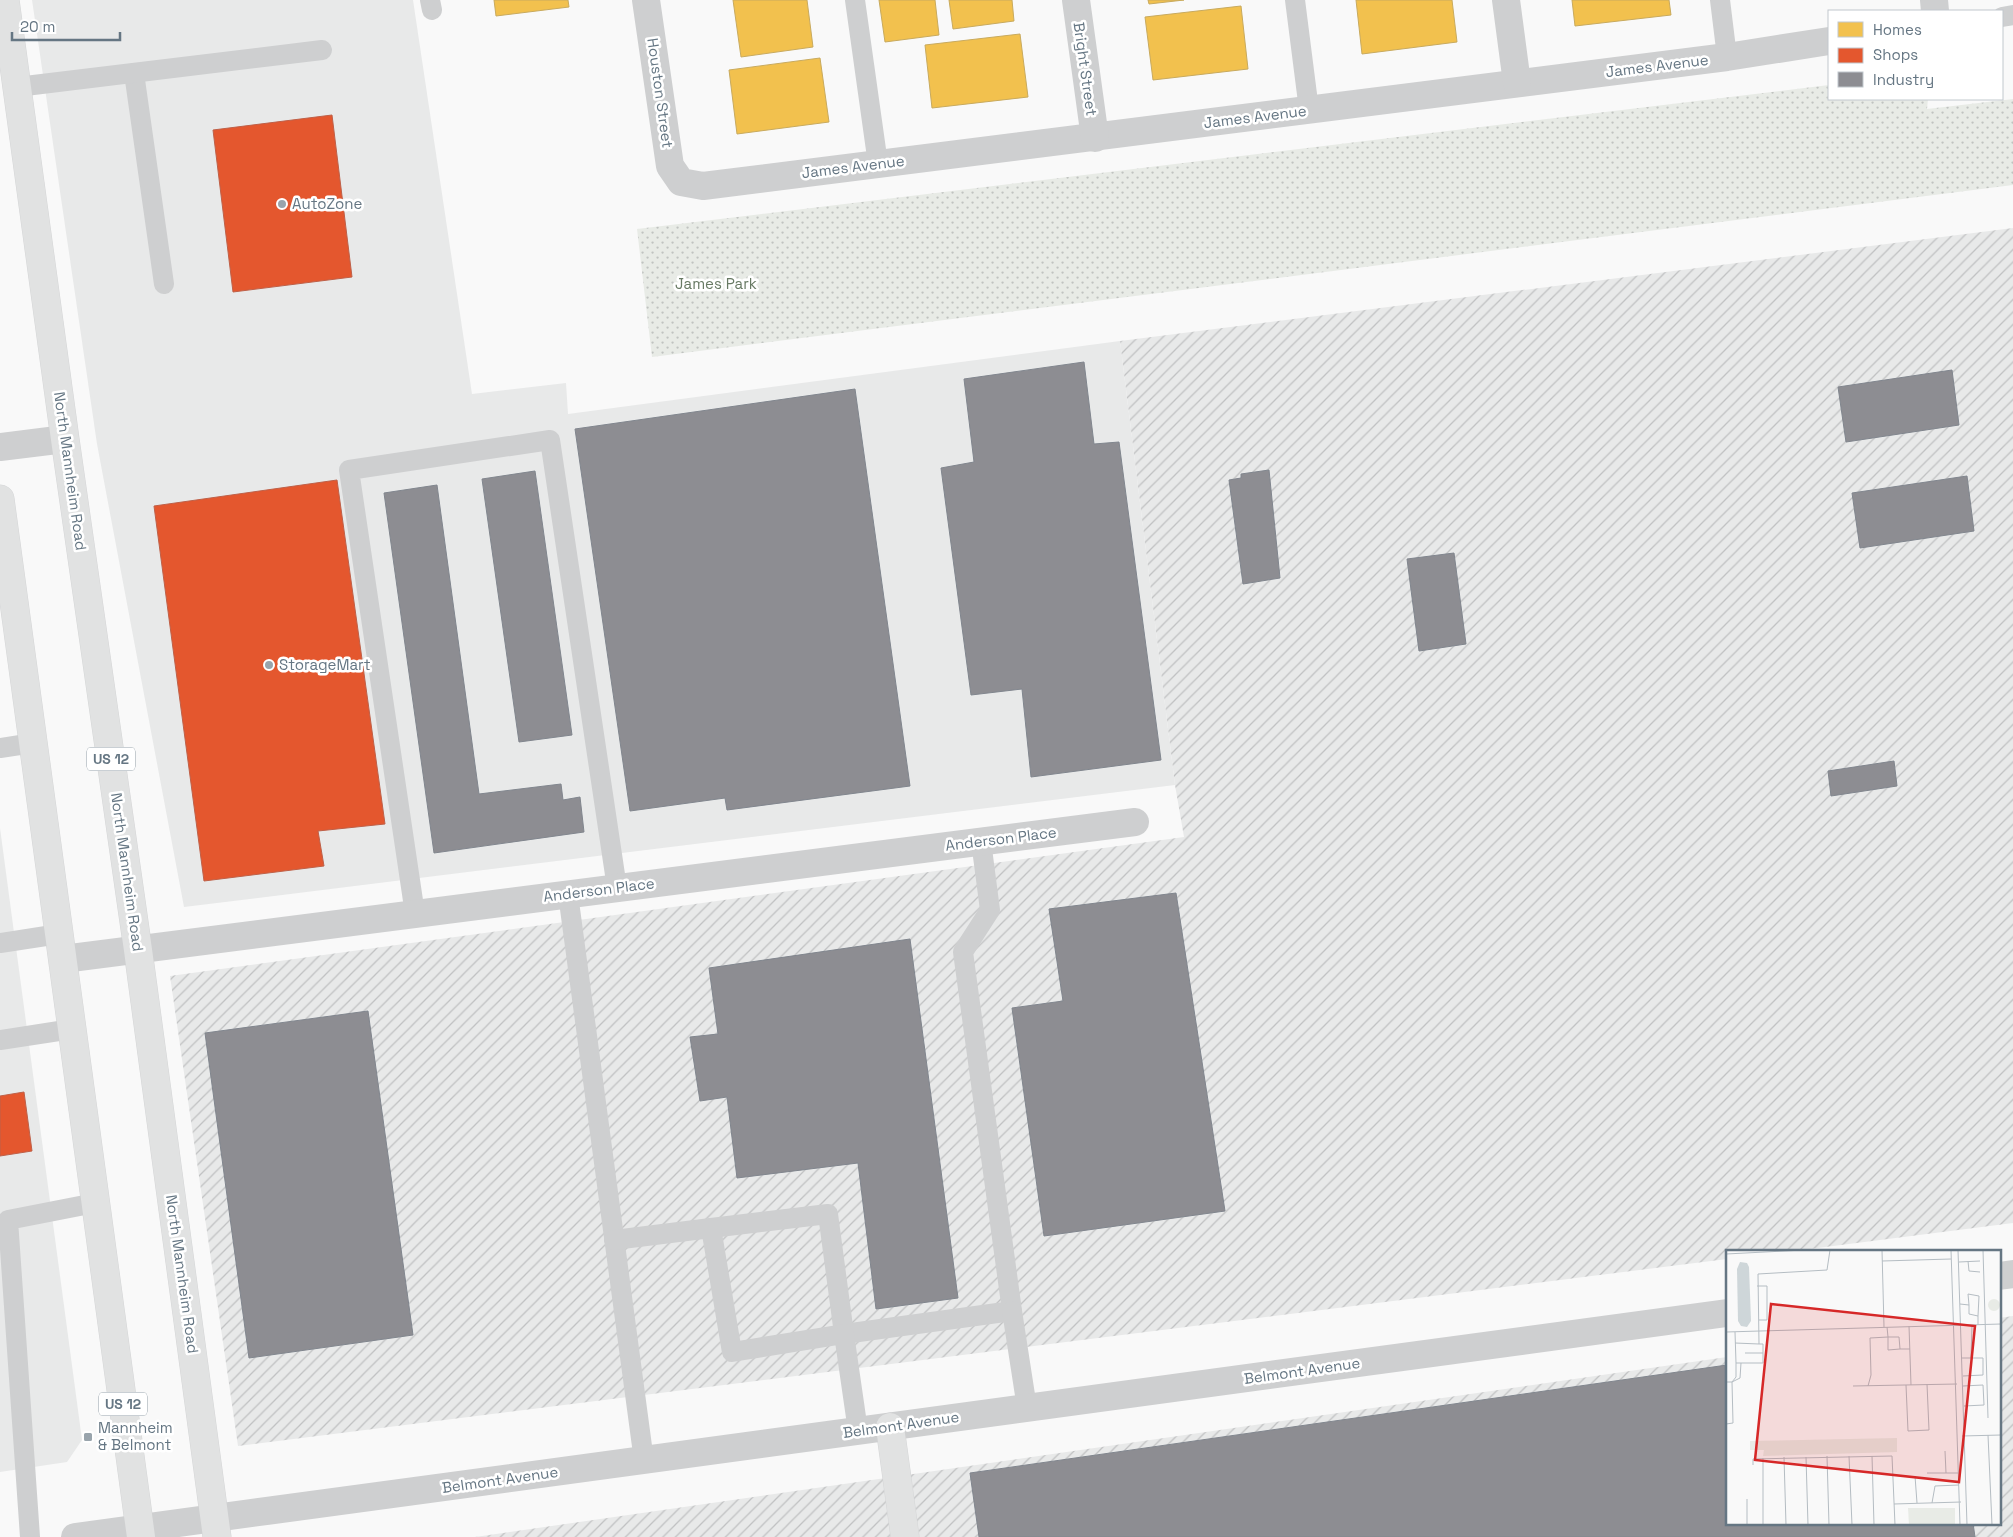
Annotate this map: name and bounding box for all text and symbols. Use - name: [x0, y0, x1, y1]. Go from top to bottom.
- scale bar: [12, 10, 120, 42]
- legend: [1828, 10, 2003, 100]
- text: 20 m: [20, 17, 55, 36]
- text: Homes: [1873, 20, 1922, 39]
- street label: Bright Street: [1070, 21, 1101, 117]
- street label: Houston Street: [643, 37, 678, 149]
- text: Shops: [1873, 45, 1918, 64]
- street label: James Avenue: [1604, 50, 1710, 81]
- text: Industry: [1873, 70, 1934, 89]
- street label: James Avenue: [1202, 101, 1308, 132]
- street label: James Avenue: [800, 151, 906, 182]
- place label: AutoZone: [292, 194, 362, 213]
- marker: AutoZone: [276, 198, 288, 210]
- park label: James Park: [675, 274, 757, 293]
- street label: North Mannheim Road: [50, 390, 91, 552]
- place label: StorageMart: [279, 655, 371, 674]
- marker: StorageMart: [263, 659, 275, 671]
- road number: US 12: [87, 748, 135, 771]
- street label: North Mannheim Road: [107, 791, 148, 953]
- street label: Anderson Place: [944, 822, 1058, 855]
- street label: Anderson Place: [542, 873, 656, 906]
- street label: North Mannheim Road: [162, 1193, 203, 1355]
- inset map: [1726, 1250, 2000, 1524]
- street label: Belmont Avenue: [1243, 1353, 1361, 1388]
- road number: US 12: [99, 1392, 147, 1416]
- street label: Belmont Avenue: [842, 1407, 960, 1442]
- place label: Mannheim & Belmont: [98, 1418, 173, 1454]
- marker: Mannheim & Belmont: [82, 1431, 94, 1443]
- street label: Belmont Avenue: [441, 1462, 559, 1497]

